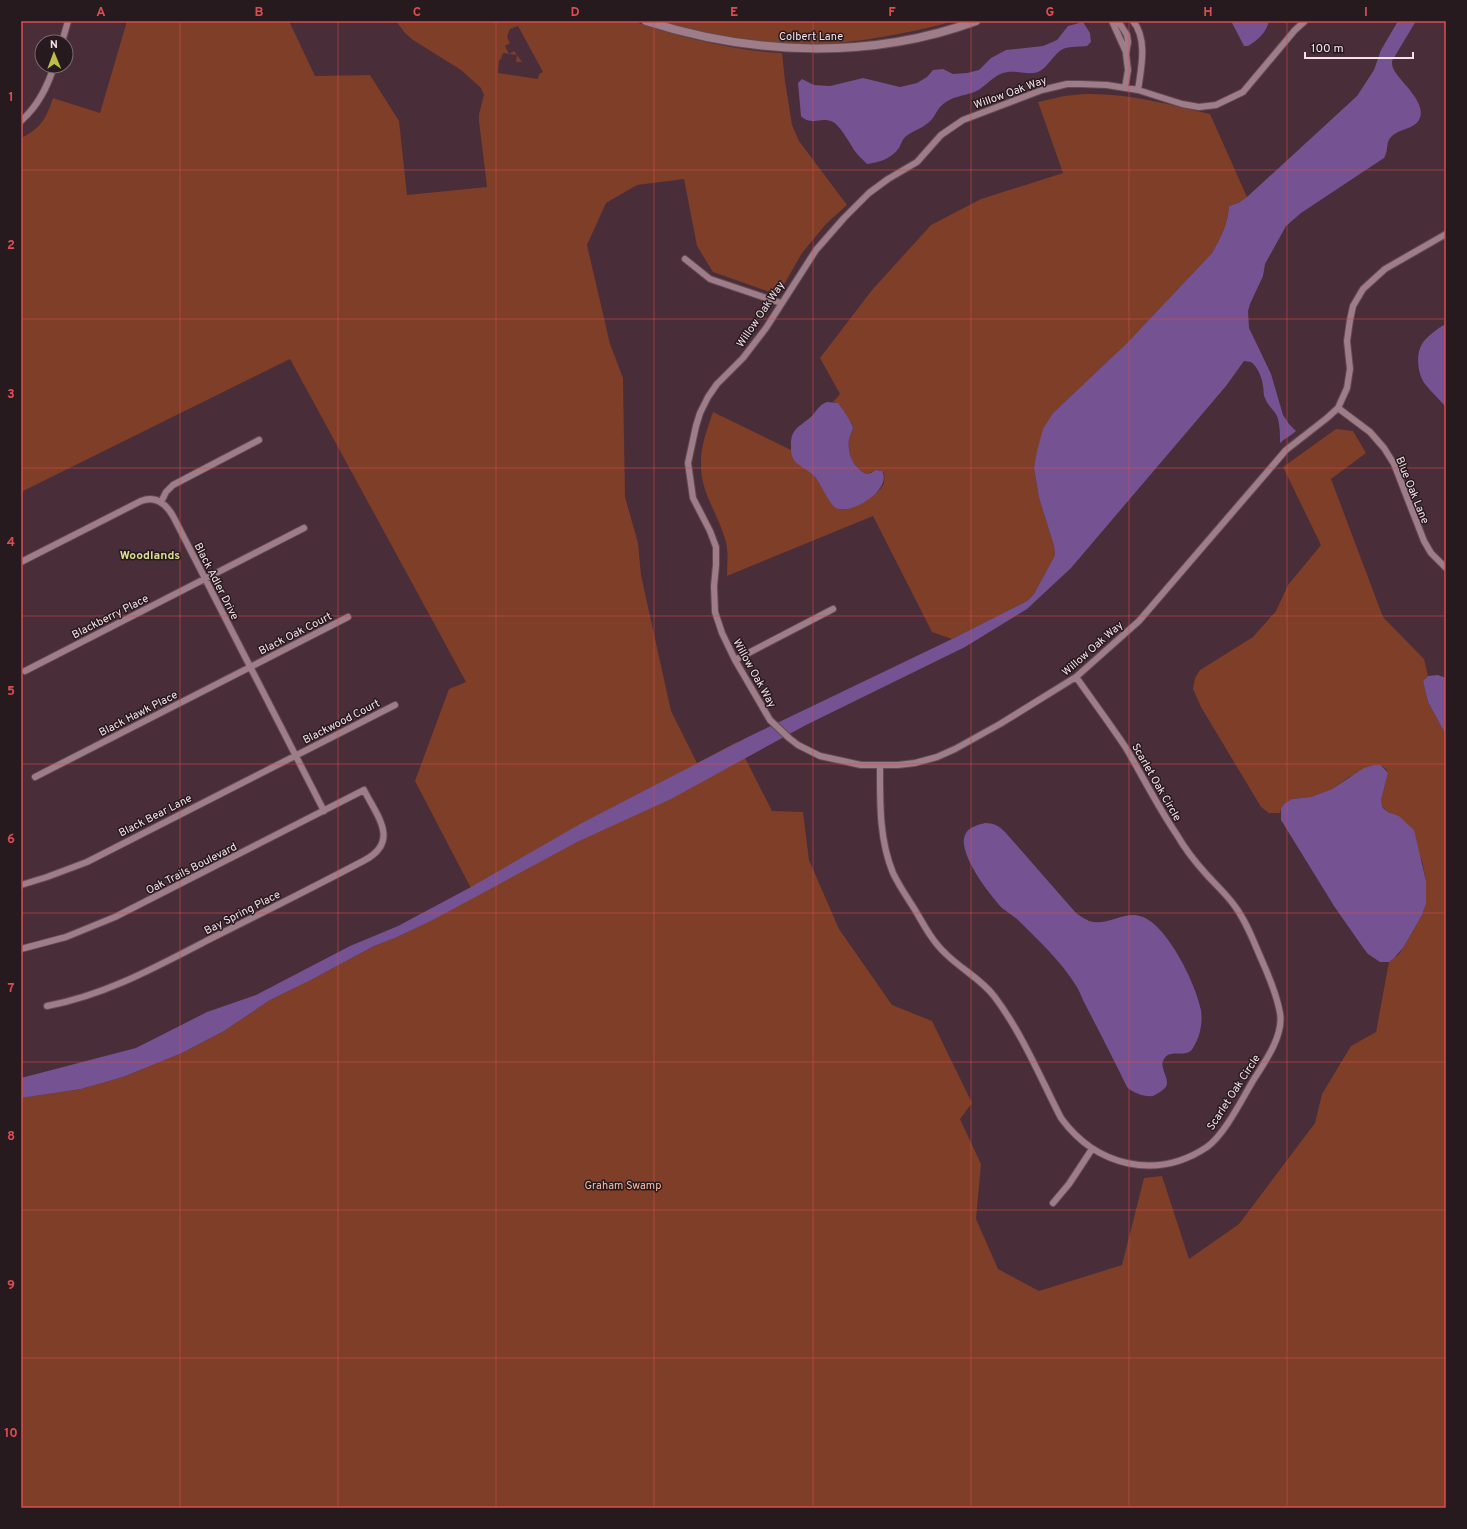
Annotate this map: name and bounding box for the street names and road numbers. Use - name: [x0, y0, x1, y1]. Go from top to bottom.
- street label: Colbert Lane: [779, 30, 843, 44]
- street label: Willow Oak Way: [972, 73, 1049, 113]
- street label: Willow Oak Way: [734, 279, 788, 350]
- street label: Blue Oak Lane: [1392, 455, 1432, 526]
- street label: Black Adler Drive: [191, 540, 242, 623]
- street label: Blackberry Place: [70, 592, 151, 642]
- street label: Black Oak Court: [257, 609, 334, 658]
- street label: Willow Oak Way: [1059, 618, 1126, 679]
- street label: Willow Oak Way: [729, 637, 779, 711]
- street label: Black Hawk Place: [97, 688, 180, 740]
- street label: Blackwood Court: [301, 696, 382, 747]
- street label: Scarlet Oak Circle: [1128, 741, 1184, 824]
- street label: Black Bear Lane: [116, 791, 194, 840]
- street label: Oak Trails Boulevard: [144, 840, 239, 898]
- street label: Bay Spring Place: [202, 888, 283, 938]
- street label: Scarlet Oak Circle: [1204, 1052, 1264, 1133]

